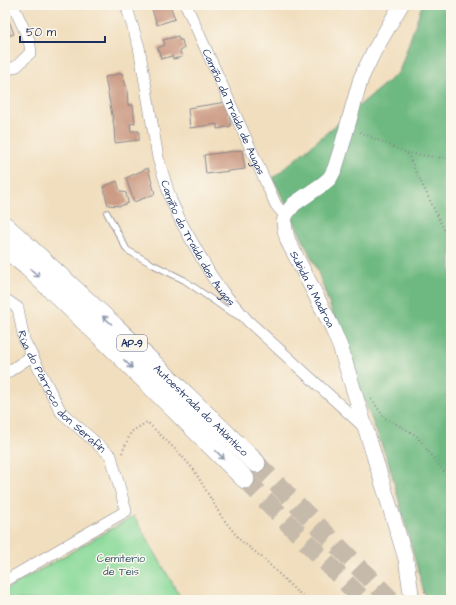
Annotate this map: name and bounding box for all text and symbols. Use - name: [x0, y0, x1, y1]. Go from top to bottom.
- scale bar: [20, 18, 105, 44]
- text: 50 m: [26, 24, 57, 41]
- street label: Camiño da Traida de Augas: [199, 46, 269, 178]
- street label: Camiño da Traída das Augas: [157, 178, 239, 309]
- street label: Subida á Madroa: [286, 248, 338, 331]
- one-way arrow: [30, 268, 40, 278]
- one-way arrow: [102, 315, 112, 324]
- street label: Rúa do Párroco don Serafín: [14, 329, 109, 457]
- road number: AP-9: [117, 335, 147, 351]
- one-way arrow: [123, 359, 133, 368]
- street label: Autoestrada do Atlántico: [150, 361, 252, 460]
- one-way arrow: [215, 450, 225, 460]
- park label: Cemiterio de Teis: [97, 551, 146, 579]

